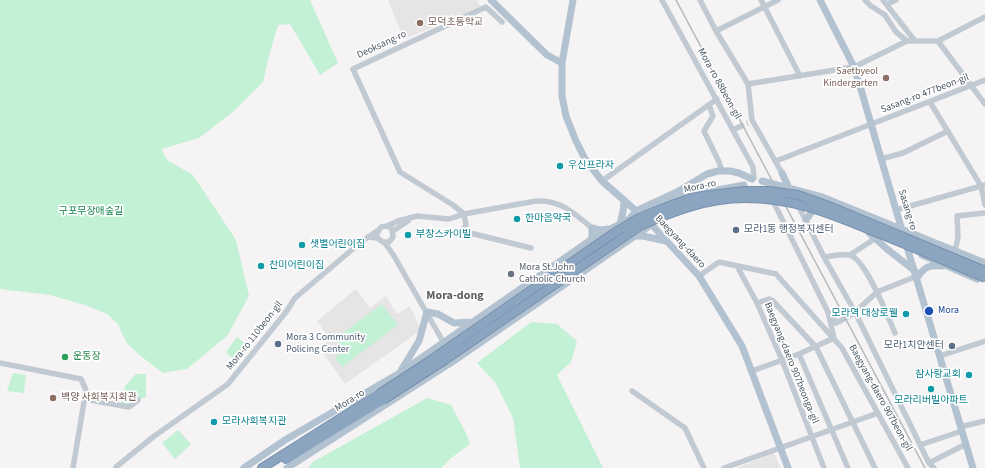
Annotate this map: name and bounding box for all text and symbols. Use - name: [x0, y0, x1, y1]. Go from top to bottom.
- place label: 모덕초등학교: [428, 17, 483, 29]
- marker: 모덕초등학교: [415, 18, 425, 28]
- street label: Deoksang-ro: [355, 28, 409, 62]
- street label: Mora-ro 88beon-gil: [695, 46, 743, 122]
- place label: Saetbyeol Kindergarten: [823, 66, 878, 90]
- street label: Sasang-ro 477beon-gil: [879, 72, 971, 116]
- marker: Saetbyeol Kindergarten: [881, 73, 891, 83]
- place label: 우신프라자: [568, 160, 614, 172]
- marker: 우신프라자: [555, 161, 565, 171]
- street label: Mora-ro: [683, 178, 717, 196]
- street label: Sasang-ro: [895, 188, 919, 232]
- park label: 구포무장애숲길: [59, 206, 123, 218]
- place label: 한마음약국: [525, 213, 571, 225]
- street label: Baegyang-daero: [652, 213, 708, 271]
- marker: 한마음약국: [512, 214, 522, 224]
- place label: 모라1동 행정복지센터: [744, 224, 834, 236]
- marker: 모라1동 행정복지센터: [731, 225, 741, 235]
- place label: 부창스카이빌: [416, 229, 471, 241]
- marker: 부창스카이빌: [403, 230, 413, 240]
- place label: 샛별어린이집: [310, 239, 365, 251]
- marker: 샛별어린이집: [297, 240, 307, 250]
- place label: 찬미어린이집: [269, 260, 324, 272]
- marker: 찬미어린이집: [256, 261, 266, 271]
- place label: Mora St.John Catholic Church: [519, 262, 585, 286]
- marker: Mora St.John Catholic Church: [506, 269, 516, 279]
- district label: Mora-dong: [426, 289, 484, 303]
- street label: Mora-ro 110beon-gil: [224, 299, 286, 373]
- street label: Baegyang-daero 907beonga-gil: [761, 301, 821, 425]
- marker: Mora: [923, 305, 935, 317]
- place label: Mora: [938, 305, 959, 317]
- place label: 모라역 대상로웰: [832, 308, 898, 320]
- marker: 모라역 대상로웰: [901, 309, 911, 319]
- place label: Mora 3 Community Policing Center: [286, 332, 365, 356]
- marker: Mora 3 Community Policing Center: [273, 339, 283, 349]
- place label: 모라1치안센터: [884, 340, 944, 352]
- marker: 모라1치안센터: [947, 341, 957, 351]
- street label: Baegyang-daero 907beon-gil: [846, 343, 914, 453]
- place label: 운동장: [73, 351, 101, 363]
- marker: 운동장: [60, 352, 70, 362]
- place label: 참사랑교회: [915, 369, 961, 381]
- marker: 참사랑교회: [964, 370, 974, 380]
- marker: 모라리버빌아파트: [926, 384, 936, 394]
- street label: Mora-ro: [333, 387, 367, 415]
- place label: 백양 사회복지회관: [61, 392, 137, 404]
- marker: 백양 사회복지회관: [48, 393, 58, 403]
- place label: 모라리버빌아파트: [894, 395, 968, 407]
- place label: 모라사회복지관: [222, 416, 286, 428]
- marker: 모라사회복지관: [209, 417, 219, 427]

